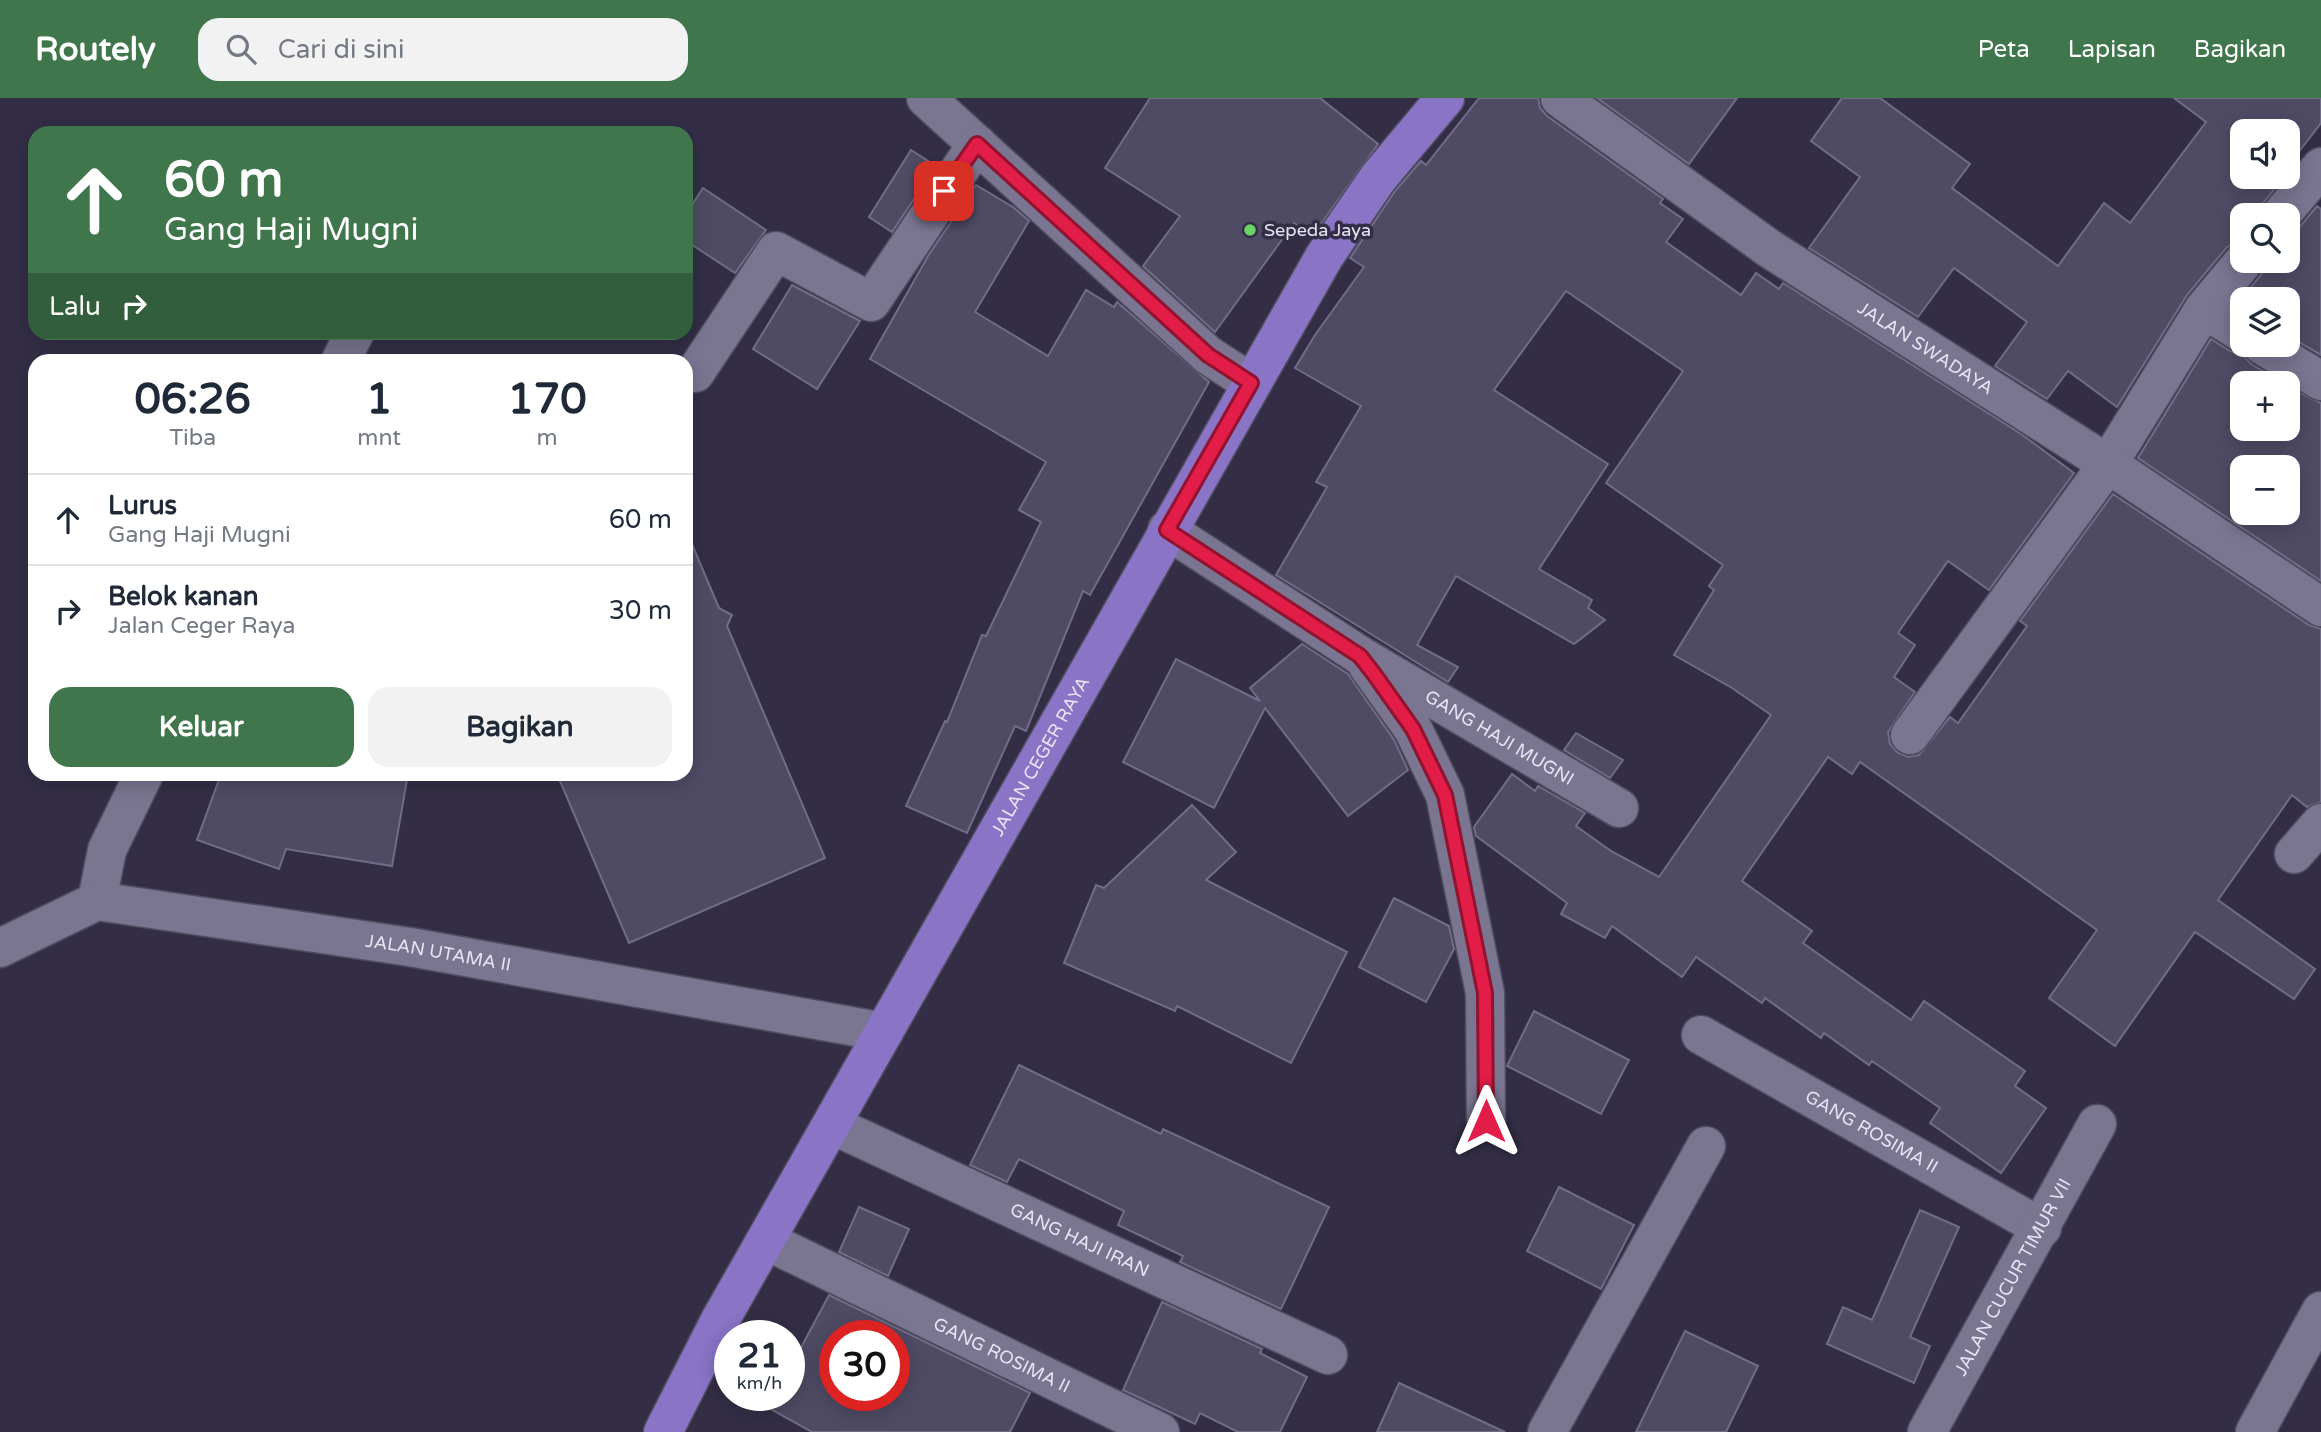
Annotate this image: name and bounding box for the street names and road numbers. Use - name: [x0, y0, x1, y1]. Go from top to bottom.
- street label: JALAN SWADAYA: [1854, 297, 1998, 399]
- street label: JALAN CEGER RAYA: [986, 673, 1094, 840]
- street label: GANG HAJI MUGNI: [1421, 685, 1578, 790]
- street label: JALAN UTAMA II: [364, 930, 513, 976]
- street label: GANG ROSIMA II: [1801, 1085, 1942, 1178]
- street label: JALAN CUCUR TIMUR VII: [1949, 1175, 2076, 1379]
- street label: GANG HAJI IRAN: [1007, 1198, 1153, 1282]
- street label: GANG ROSIMA II: [930, 1313, 1074, 1398]

